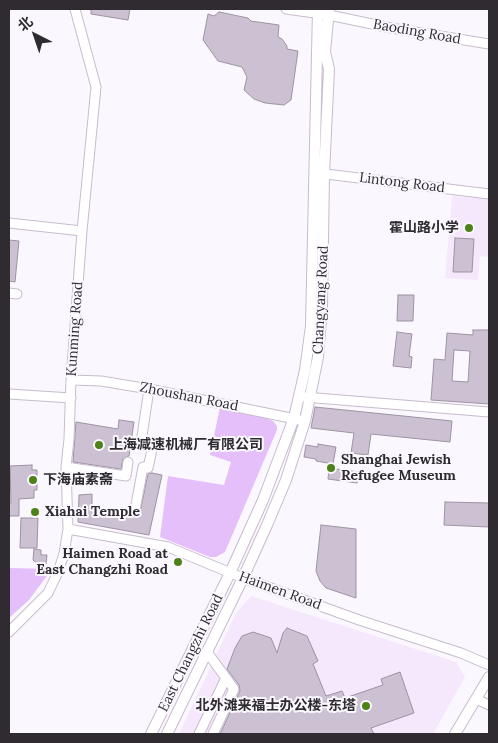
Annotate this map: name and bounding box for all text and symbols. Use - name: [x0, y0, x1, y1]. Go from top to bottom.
- north arrow: [10, 10, 60, 60]
- text: 北: [14, 12, 36, 35]
- street label: Baoding Road: [372, 16, 462, 48]
- street label: Lintong Road: [358, 169, 446, 197]
- place label: 霍山路小学: [389, 220, 459, 236]
- marker: 霍山路小学: [463, 222, 475, 234]
- street label: Changyang Road: [310, 245, 332, 355]
- street label: Kunming Road: [63, 281, 87, 377]
- street label: Zhoushan Road: [138, 379, 240, 415]
- place label: 上海减速机械厂有限公司: [109, 437, 263, 453]
- marker: 上海减速机械厂有限公司: [93, 439, 105, 451]
- place label: Shanghai Jewish Refugee Museum: [341, 452, 456, 484]
- marker: Shanghai Jewish Refugee Museum: [325, 462, 337, 474]
- place label: 下海庙素斋: [43, 472, 113, 488]
- marker: 下海庙素斋: [27, 474, 39, 486]
- place label: Xiahai Temple: [45, 504, 140, 520]
- marker: Xiahai Temple: [29, 506, 41, 518]
- place label: Haimen Road at East Changzhi Road: [36, 546, 168, 578]
- marker: Haimen Road at East Changzhi Road: [172, 556, 184, 568]
- street label: Haimen Road: [236, 568, 324, 614]
- street label: East Changzhi Road: [155, 591, 227, 715]
- place label: 北外滩来福士办公楼-东塔: [195, 698, 356, 714]
- marker: 北外滩来福士办公楼-东塔: [360, 700, 372, 712]

